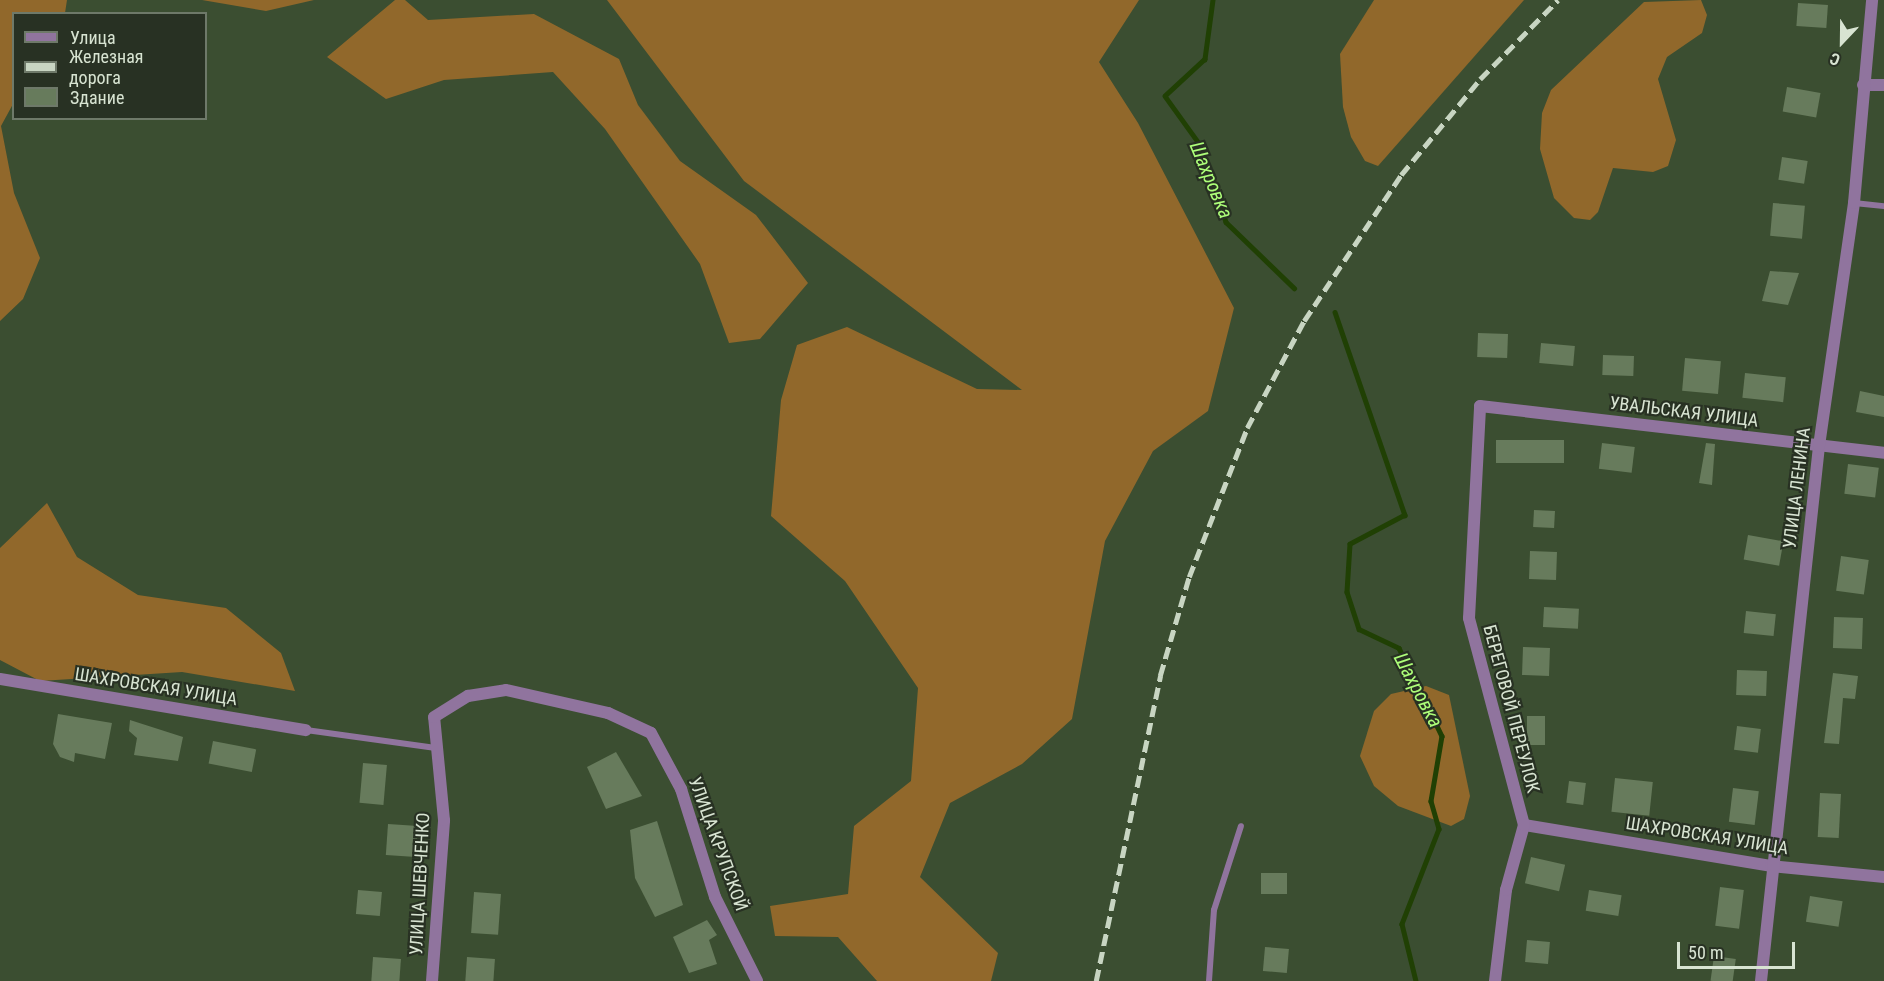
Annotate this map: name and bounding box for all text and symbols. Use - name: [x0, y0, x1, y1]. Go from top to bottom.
- legend: [12, 12, 207, 120]
- north arrow: [1812, 12, 1872, 72]
- text: Улица: [70, 27, 116, 48]
- text: Железная дорога: [69, 46, 144, 88]
- text: С: [1827, 49, 1843, 70]
- text: Здание: [70, 87, 124, 108]
- water label: Шахровка: [1184, 138, 1238, 222]
- street label: УВАЛЬСКАЯ УЛИЦА: [1608, 392, 1760, 432]
- street label: УЛИЦА ЛЕНИНА: [1779, 426, 1815, 550]
- street label: БЕРЕГОВОЙ ПЕРЕУЛОК: [1478, 623, 1544, 795]
- water label: Шахровка: [1388, 648, 1448, 732]
- street label: ШАХРОВСКАЯ УЛИЦА: [73, 663, 239, 711]
- street label: УЛИЦА КРУПСКОЙ: [684, 774, 752, 914]
- street label: УЛИЦА ШЕВЧЕНКО: [405, 812, 435, 956]
- street label: ШАХРОВСКАЯ УЛИЦА: [1624, 812, 1790, 860]
- scale bar: [1680, 930, 1798, 968]
- text: 50 m: [1688, 942, 1723, 963]

